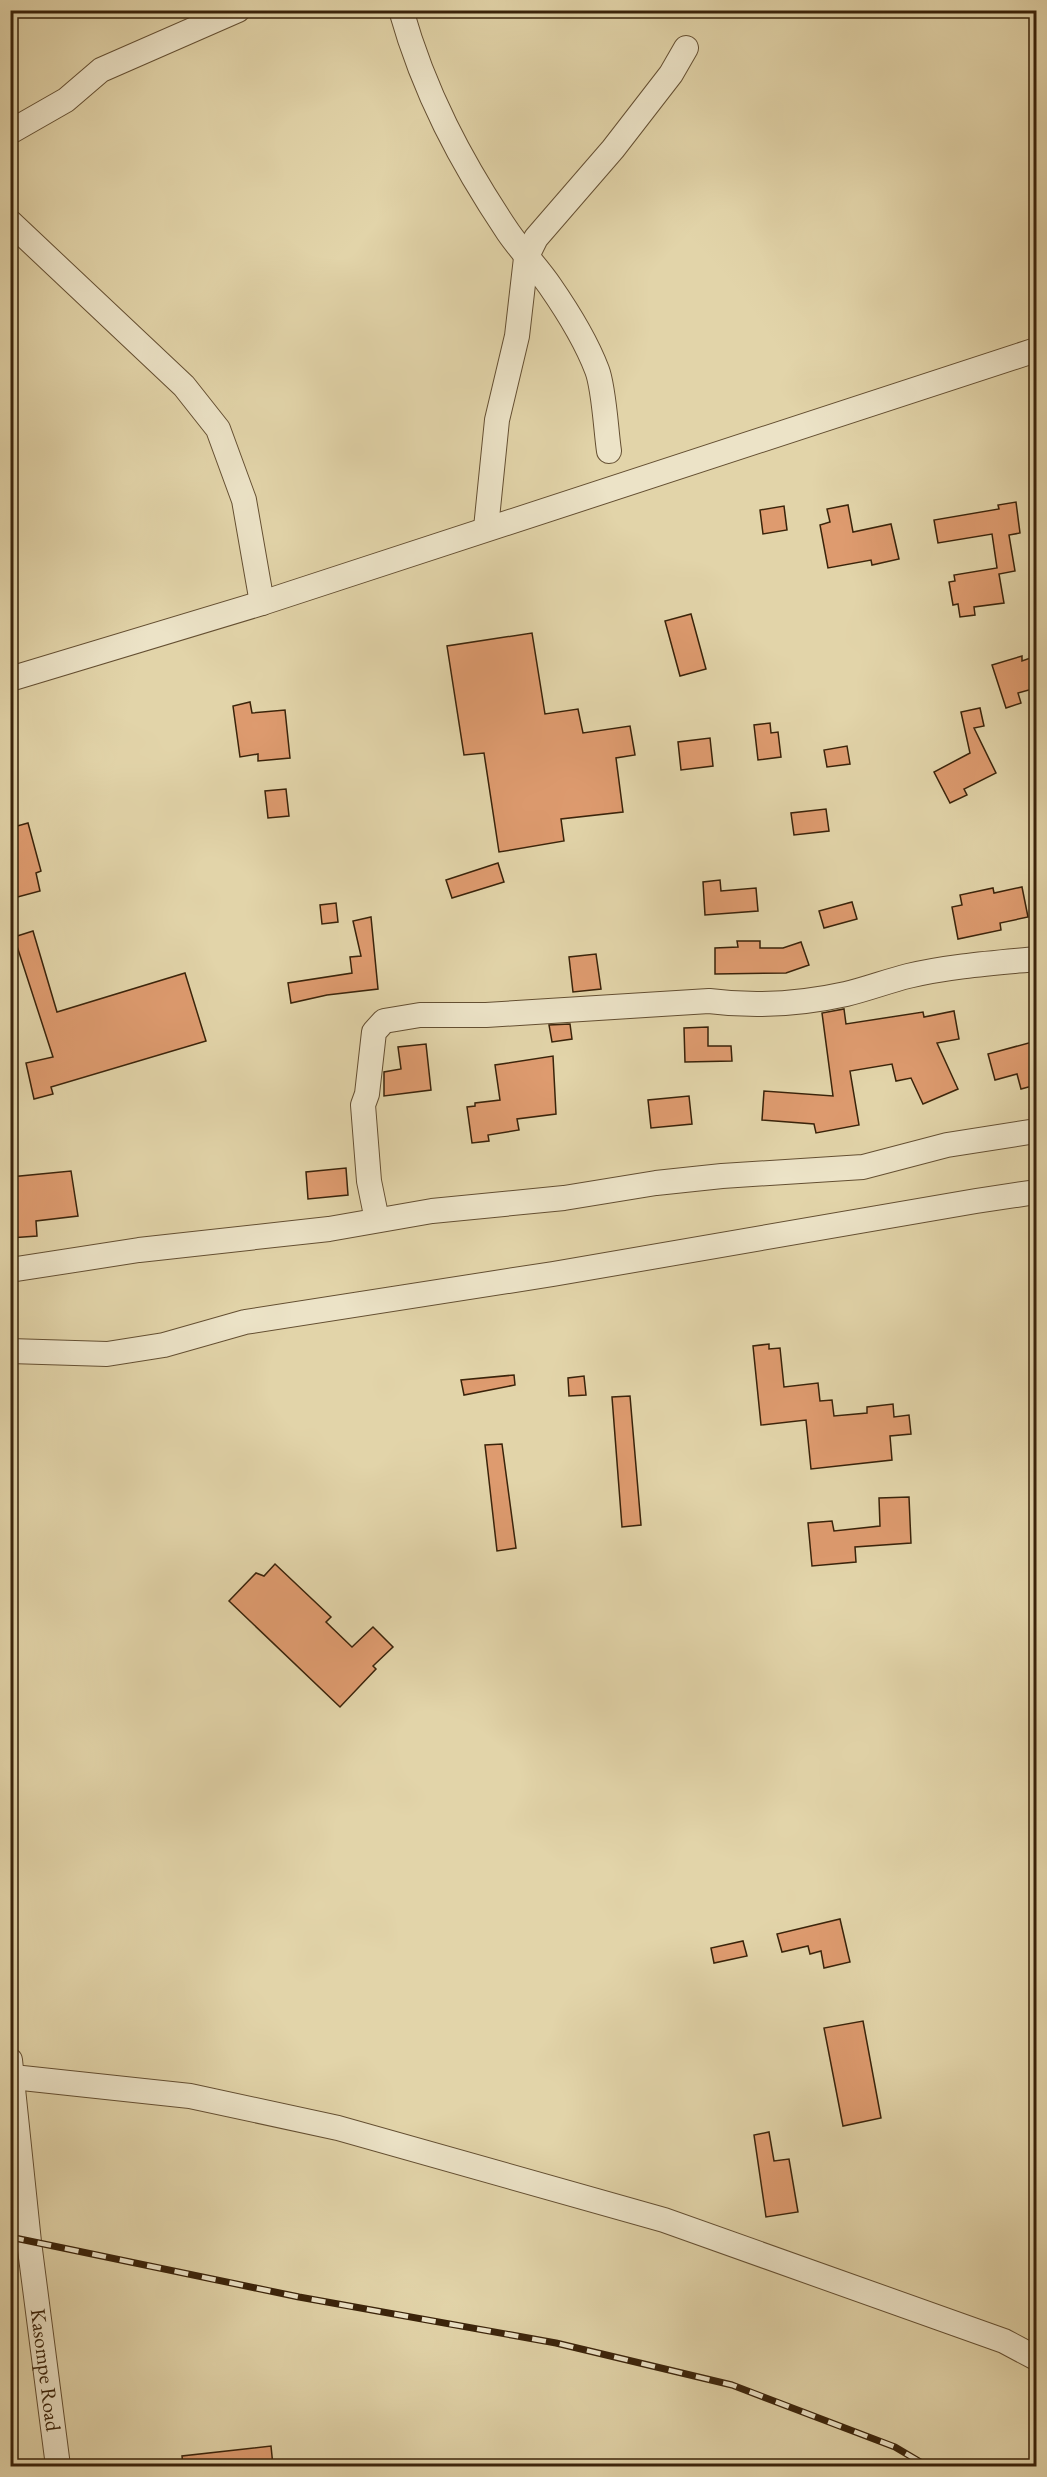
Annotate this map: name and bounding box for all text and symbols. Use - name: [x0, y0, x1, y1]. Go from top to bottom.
- street label: Kasompe Road: [25, 2307, 67, 2433]

